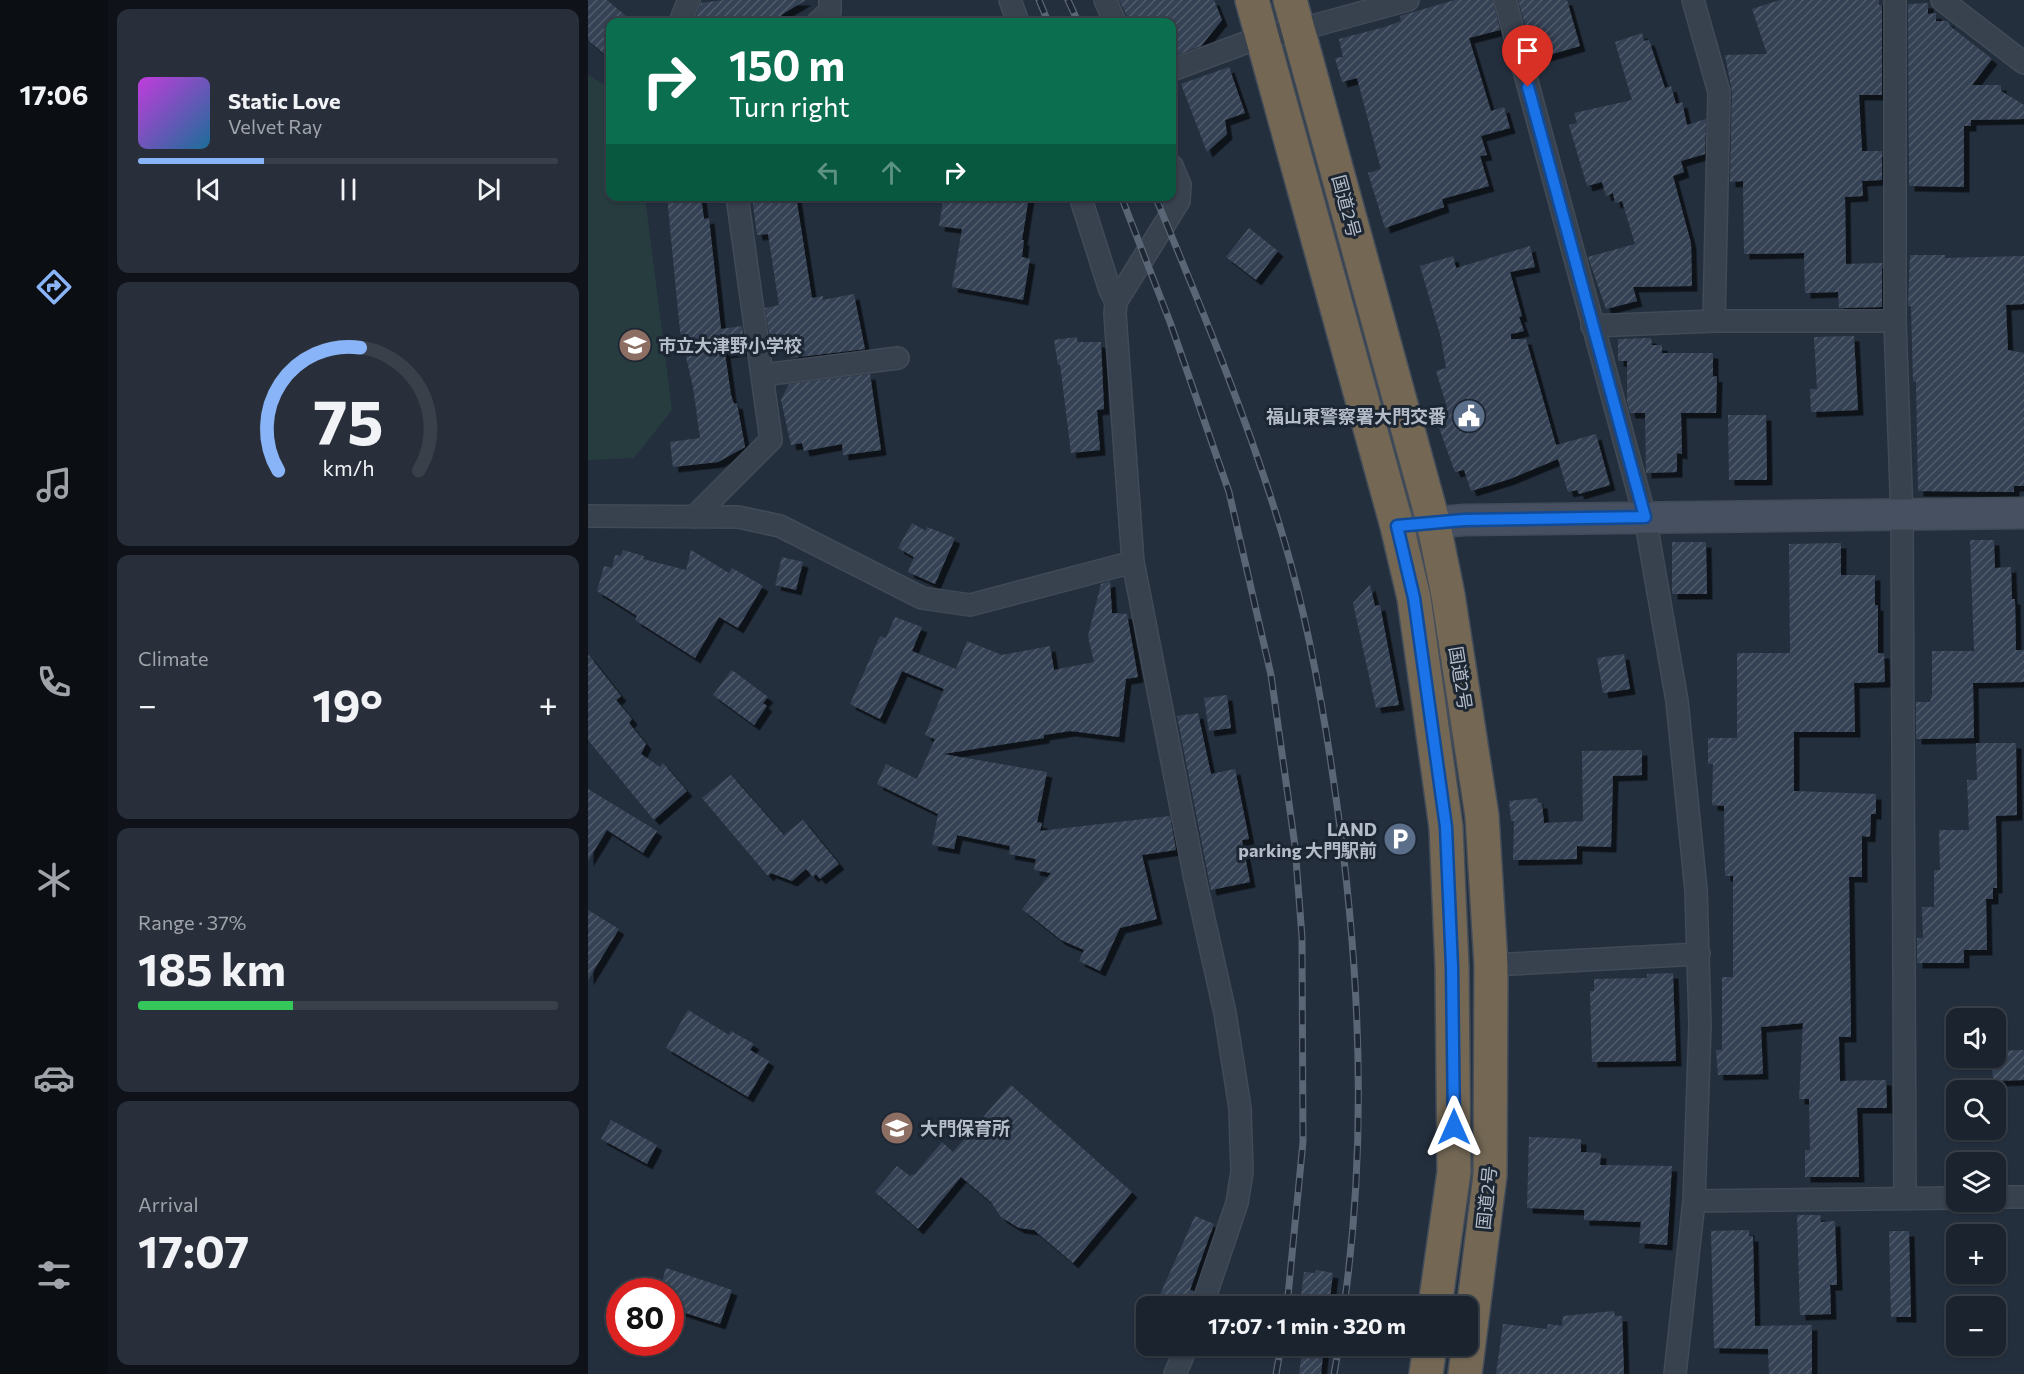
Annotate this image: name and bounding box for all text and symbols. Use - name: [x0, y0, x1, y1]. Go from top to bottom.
- pin: [1502, 25, 1553, 87]
- icon: arrive: [1511, 34, 1544, 67]
- text: 150 m: [729, 38, 845, 90]
- icon: right: [630, 42, 708, 120]
- text: 17:06: [20, 78, 88, 111]
- text: Static Love: [228, 87, 341, 114]
- text: Turn right: [729, 90, 849, 123]
- text: Velvet Ray: [228, 114, 322, 138]
- icon: left: [812, 156, 845, 189]
- icon: ahead: [875, 156, 908, 189]
- icon: right: [938, 156, 971, 189]
- street label: 国道2号: [1328, 172, 1366, 240]
- icon: previous: [192, 173, 225, 206]
- icon: pause: [332, 173, 365, 206]
- icon: next: [472, 173, 505, 206]
- icon: directions: [33, 266, 75, 308]
- school or university icon: 市立大津野小学校: [617, 327, 653, 363]
- place label: 市立大津野小学校: [658, 334, 802, 356]
- text: 75: [313, 382, 383, 458]
- public building icon: 福山東警察署大門交番: [1451, 398, 1487, 434]
- place label: 福山東警察署大門交番: [1266, 405, 1446, 427]
- text: km/h: [322, 454, 374, 480]
- icon: music: [33, 464, 75, 506]
- street label: 国道2号: [1445, 645, 1477, 711]
- text: Climate: [138, 646, 208, 670]
- icon: phone: [33, 661, 75, 703]
- text: 19°: [312, 676, 383, 731]
- text: −: [138, 683, 157, 724]
- text: +: [539, 683, 558, 724]
- place label: LAND parking 大門駅前: [1238, 818, 1377, 861]
- parking icon: LAND parking 大門駅前: [1382, 821, 1418, 857]
- icon: climate: [33, 859, 75, 901]
- text: Range · 37%: [138, 910, 246, 934]
- text: 185 km: [138, 940, 286, 995]
- map controls: [1946, 1008, 2006, 1356]
- button: sound: [1946, 1008, 2006, 1068]
- icon: car: [33, 1057, 75, 1099]
- button: search: [1946, 1080, 2006, 1140]
- position arrow: [1422, 1095, 1486, 1159]
- school or university icon: 大門保育所: [879, 1110, 915, 1146]
- place label: 大門保育所: [920, 1117, 1010, 1139]
- button: layers: [1946, 1152, 2006, 1212]
- street label: 国道2号: [1472, 1165, 1500, 1231]
- text: Arrival: [138, 1192, 199, 1216]
- text: 17:07: [138, 1222, 249, 1277]
- button: +: [1946, 1224, 2006, 1284]
- icon: filters: [33, 1254, 75, 1296]
- speed limit sign: 80: [606, 1278, 684, 1356]
- button: −: [1946, 1296, 2006, 1356]
- text: 17:07 · 1 min · 320 m: [1208, 1312, 1406, 1339]

